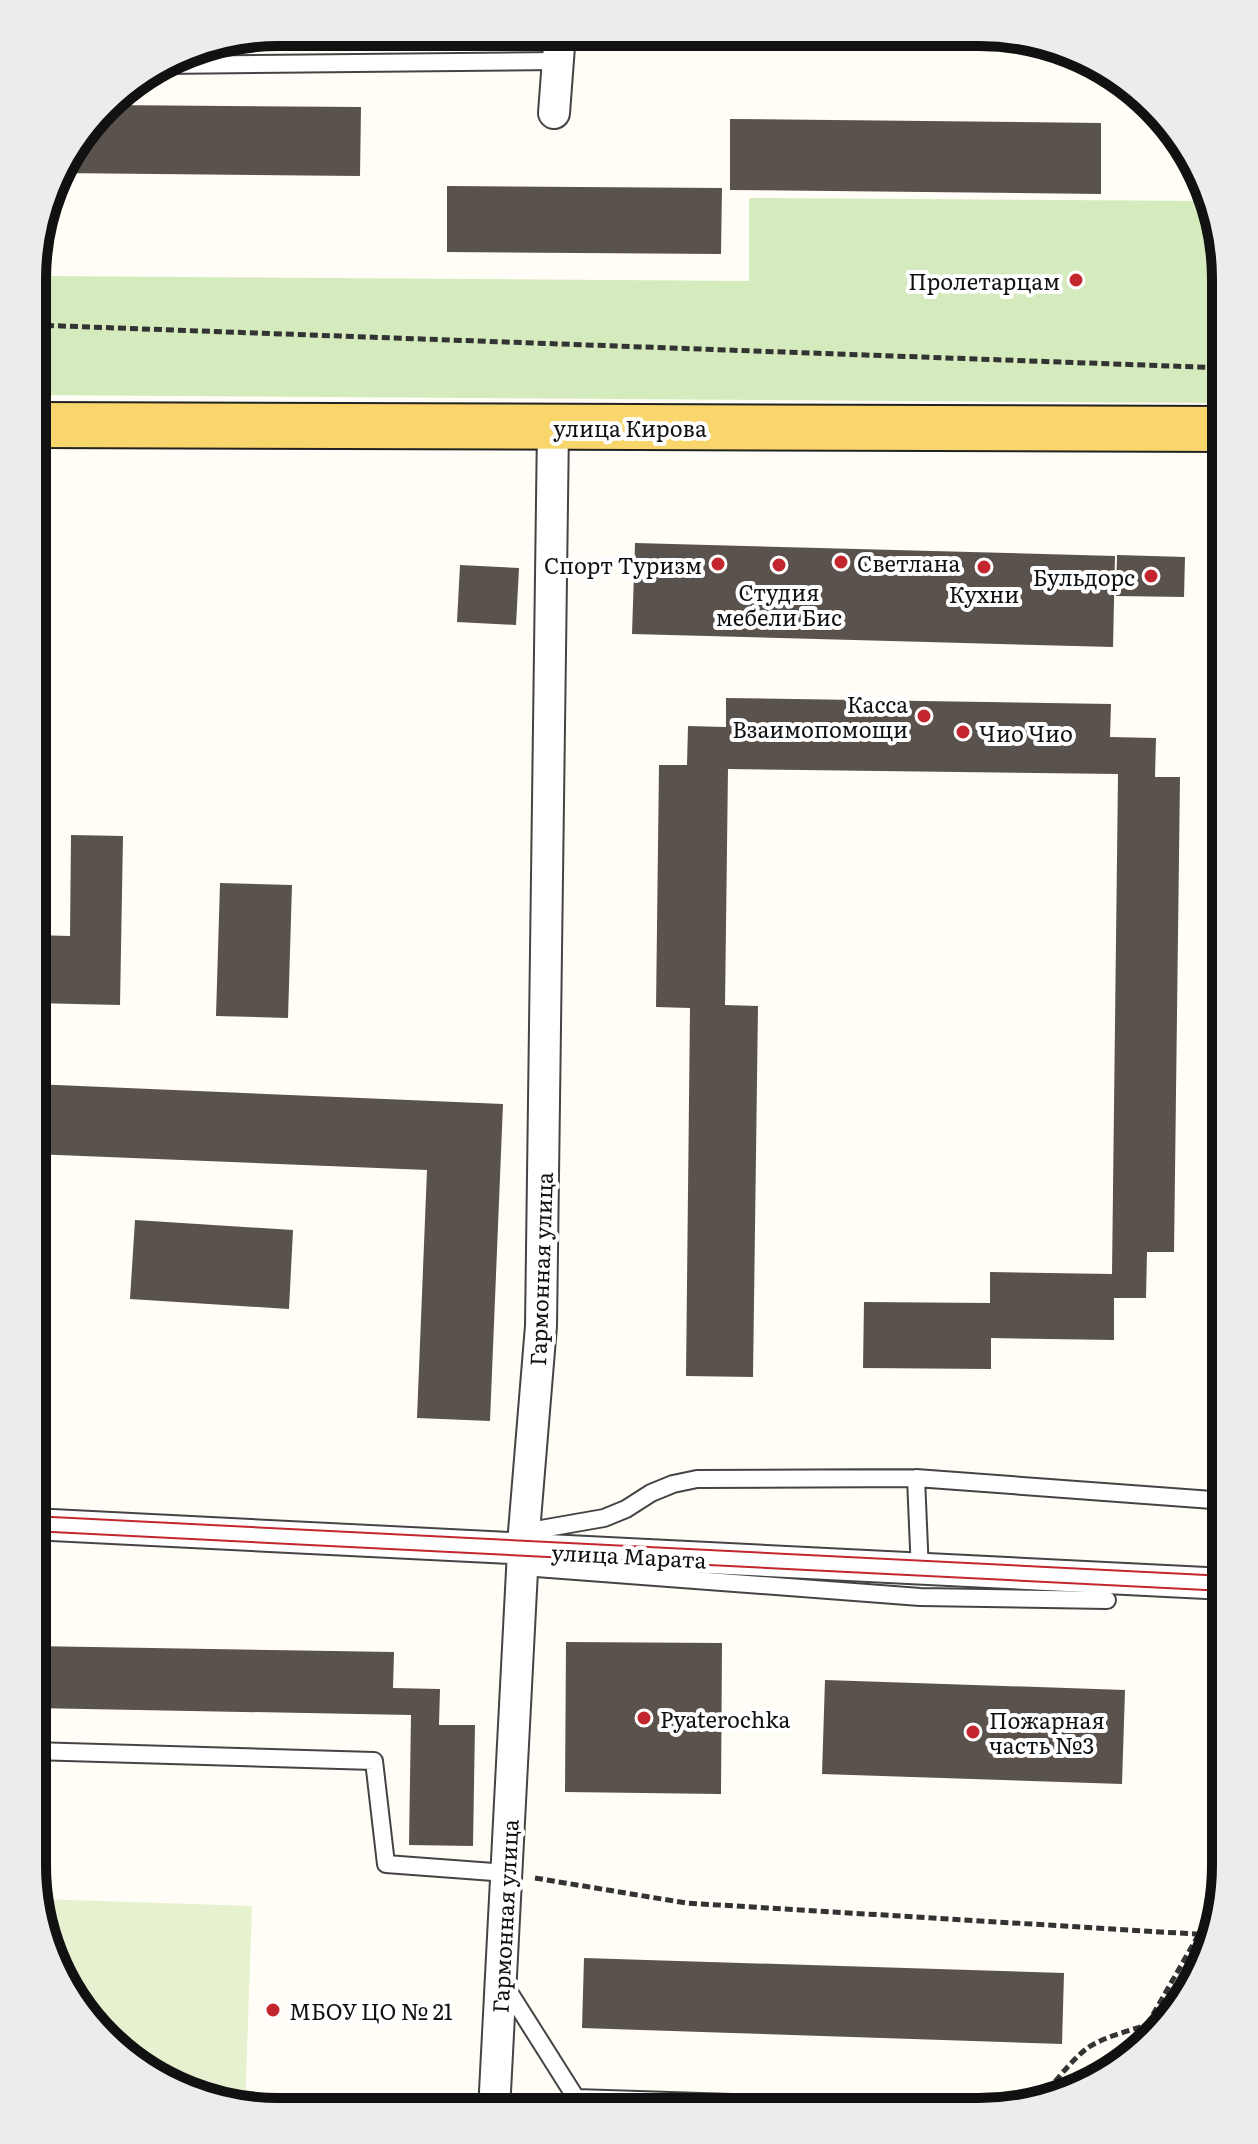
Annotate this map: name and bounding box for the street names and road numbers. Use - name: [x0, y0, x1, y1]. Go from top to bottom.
- street label: улица Кирова: [553, 411, 707, 444]
- street label: Гармонная улица: [520, 1171, 560, 1367]
- street label: улица Марата: [551, 1534, 708, 1576]
- street label: Гармонная улица: [482, 1818, 526, 2014]

